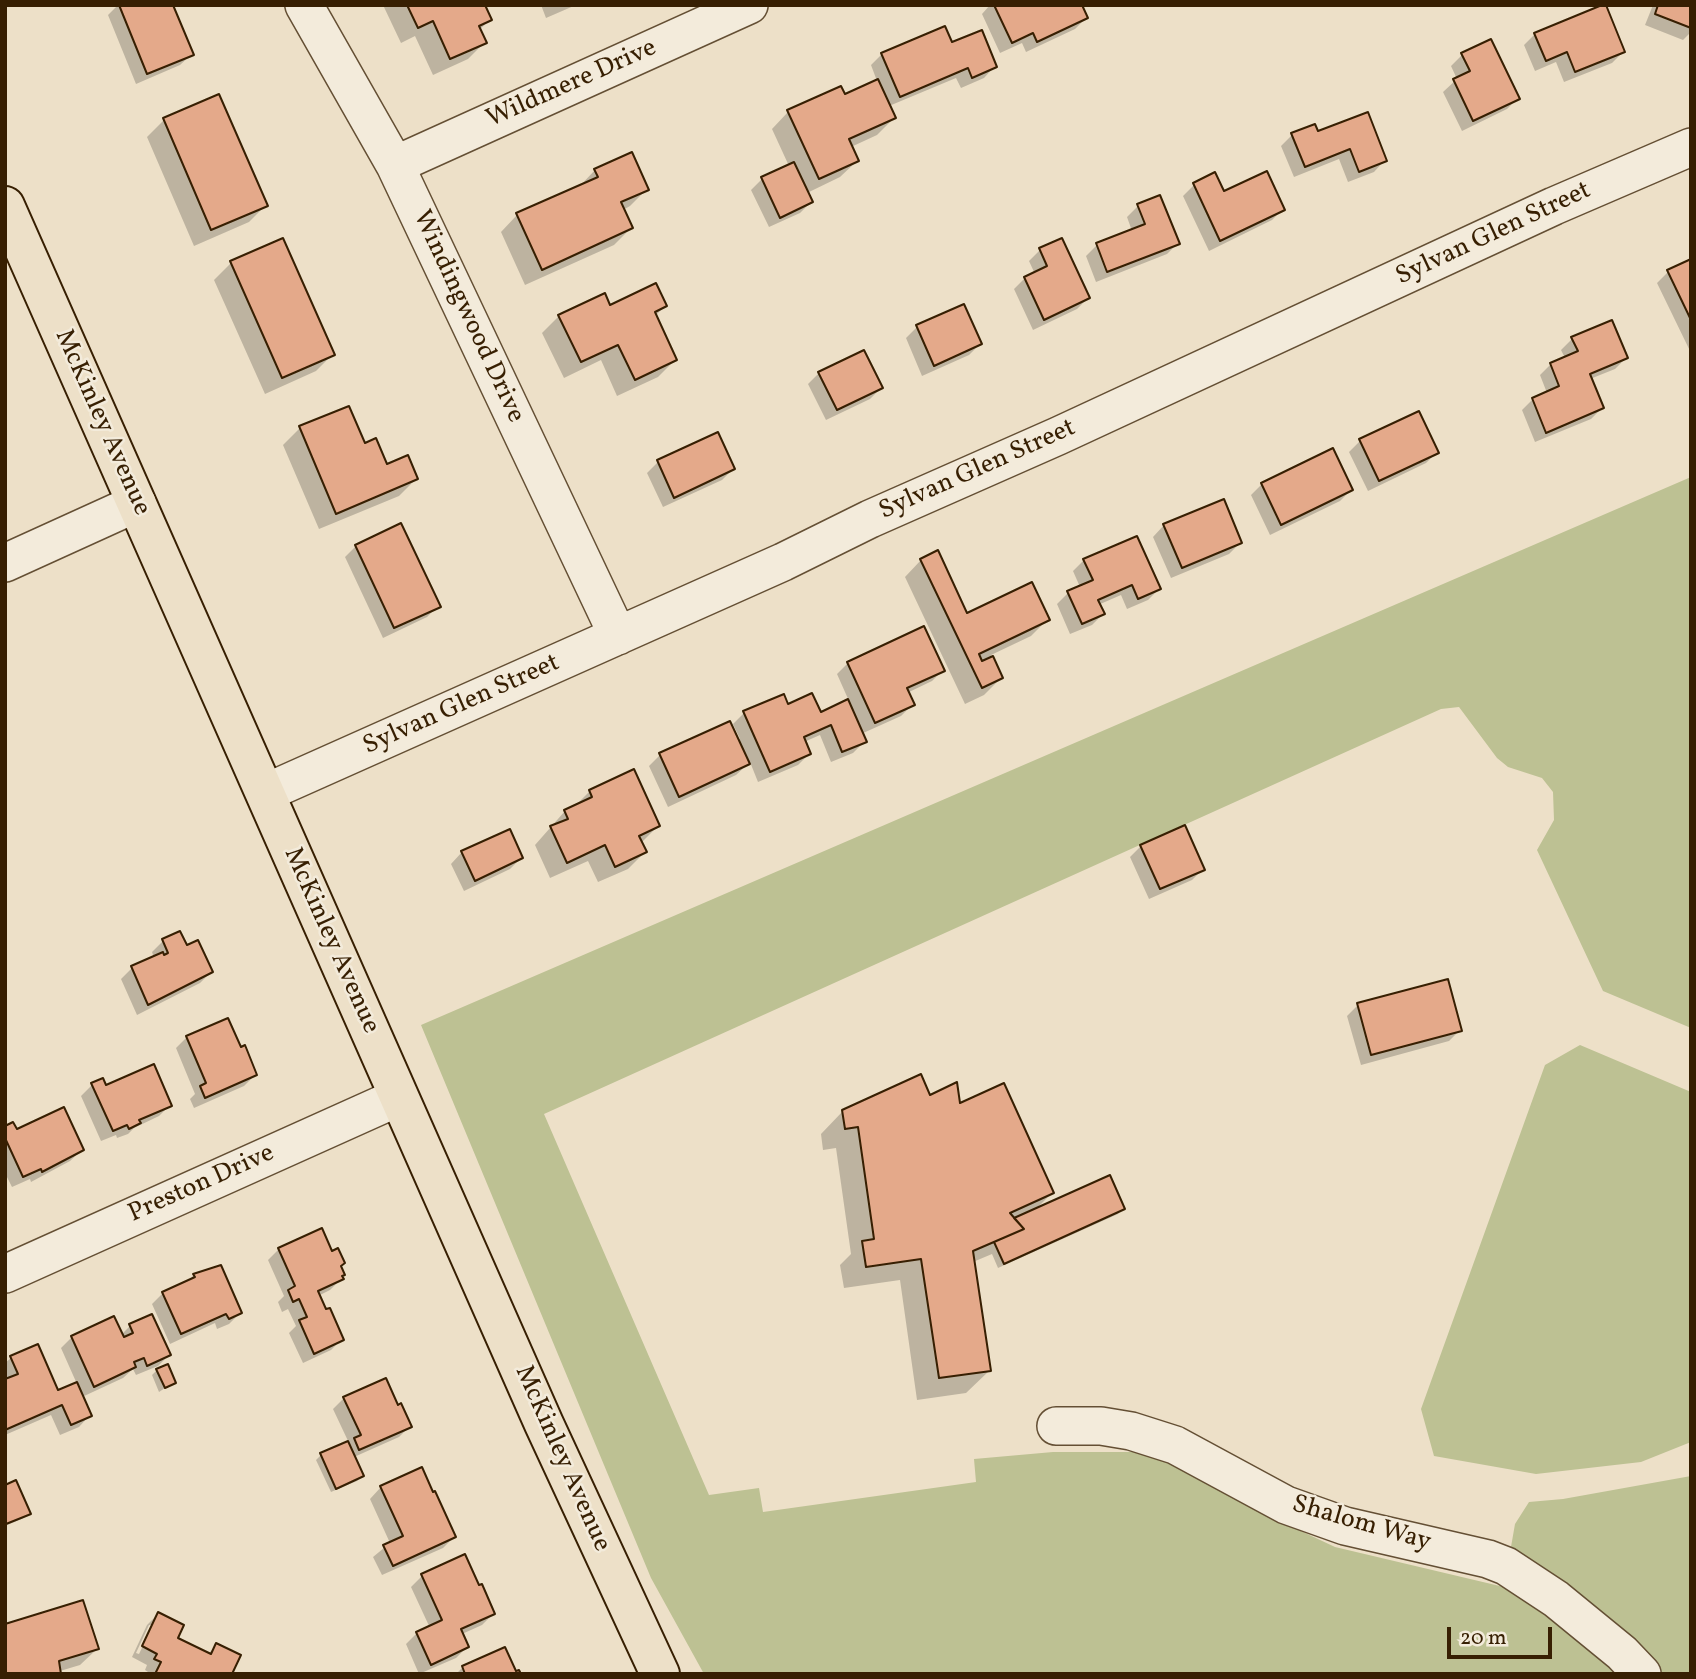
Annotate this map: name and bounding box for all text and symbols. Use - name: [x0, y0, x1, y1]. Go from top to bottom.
- street label: Wildmere Drive: [482, 34, 662, 136]
- street label: Sylvan Glen Street: [1392, 176, 1596, 294]
- street label: Windingwood Drive: [404, 206, 530, 428]
- street label: McKinley Avenue: [46, 325, 156, 521]
- street label: Sylvan Glen Street: [875, 414, 1081, 528]
- street label: Sylvan Glen Street: [359, 649, 565, 763]
- street label: McKinley Avenue: [275, 843, 385, 1039]
- street label: Preston Drive: [124, 1139, 280, 1231]
- street label: McKinley Avenue: [506, 1361, 616, 1557]
- street label: Shalom Way: [1288, 1490, 1434, 1560]
- scale bar: [1451, 1612, 1556, 1656]
- text: 20 m: [1460, 1624, 1506, 1653]

